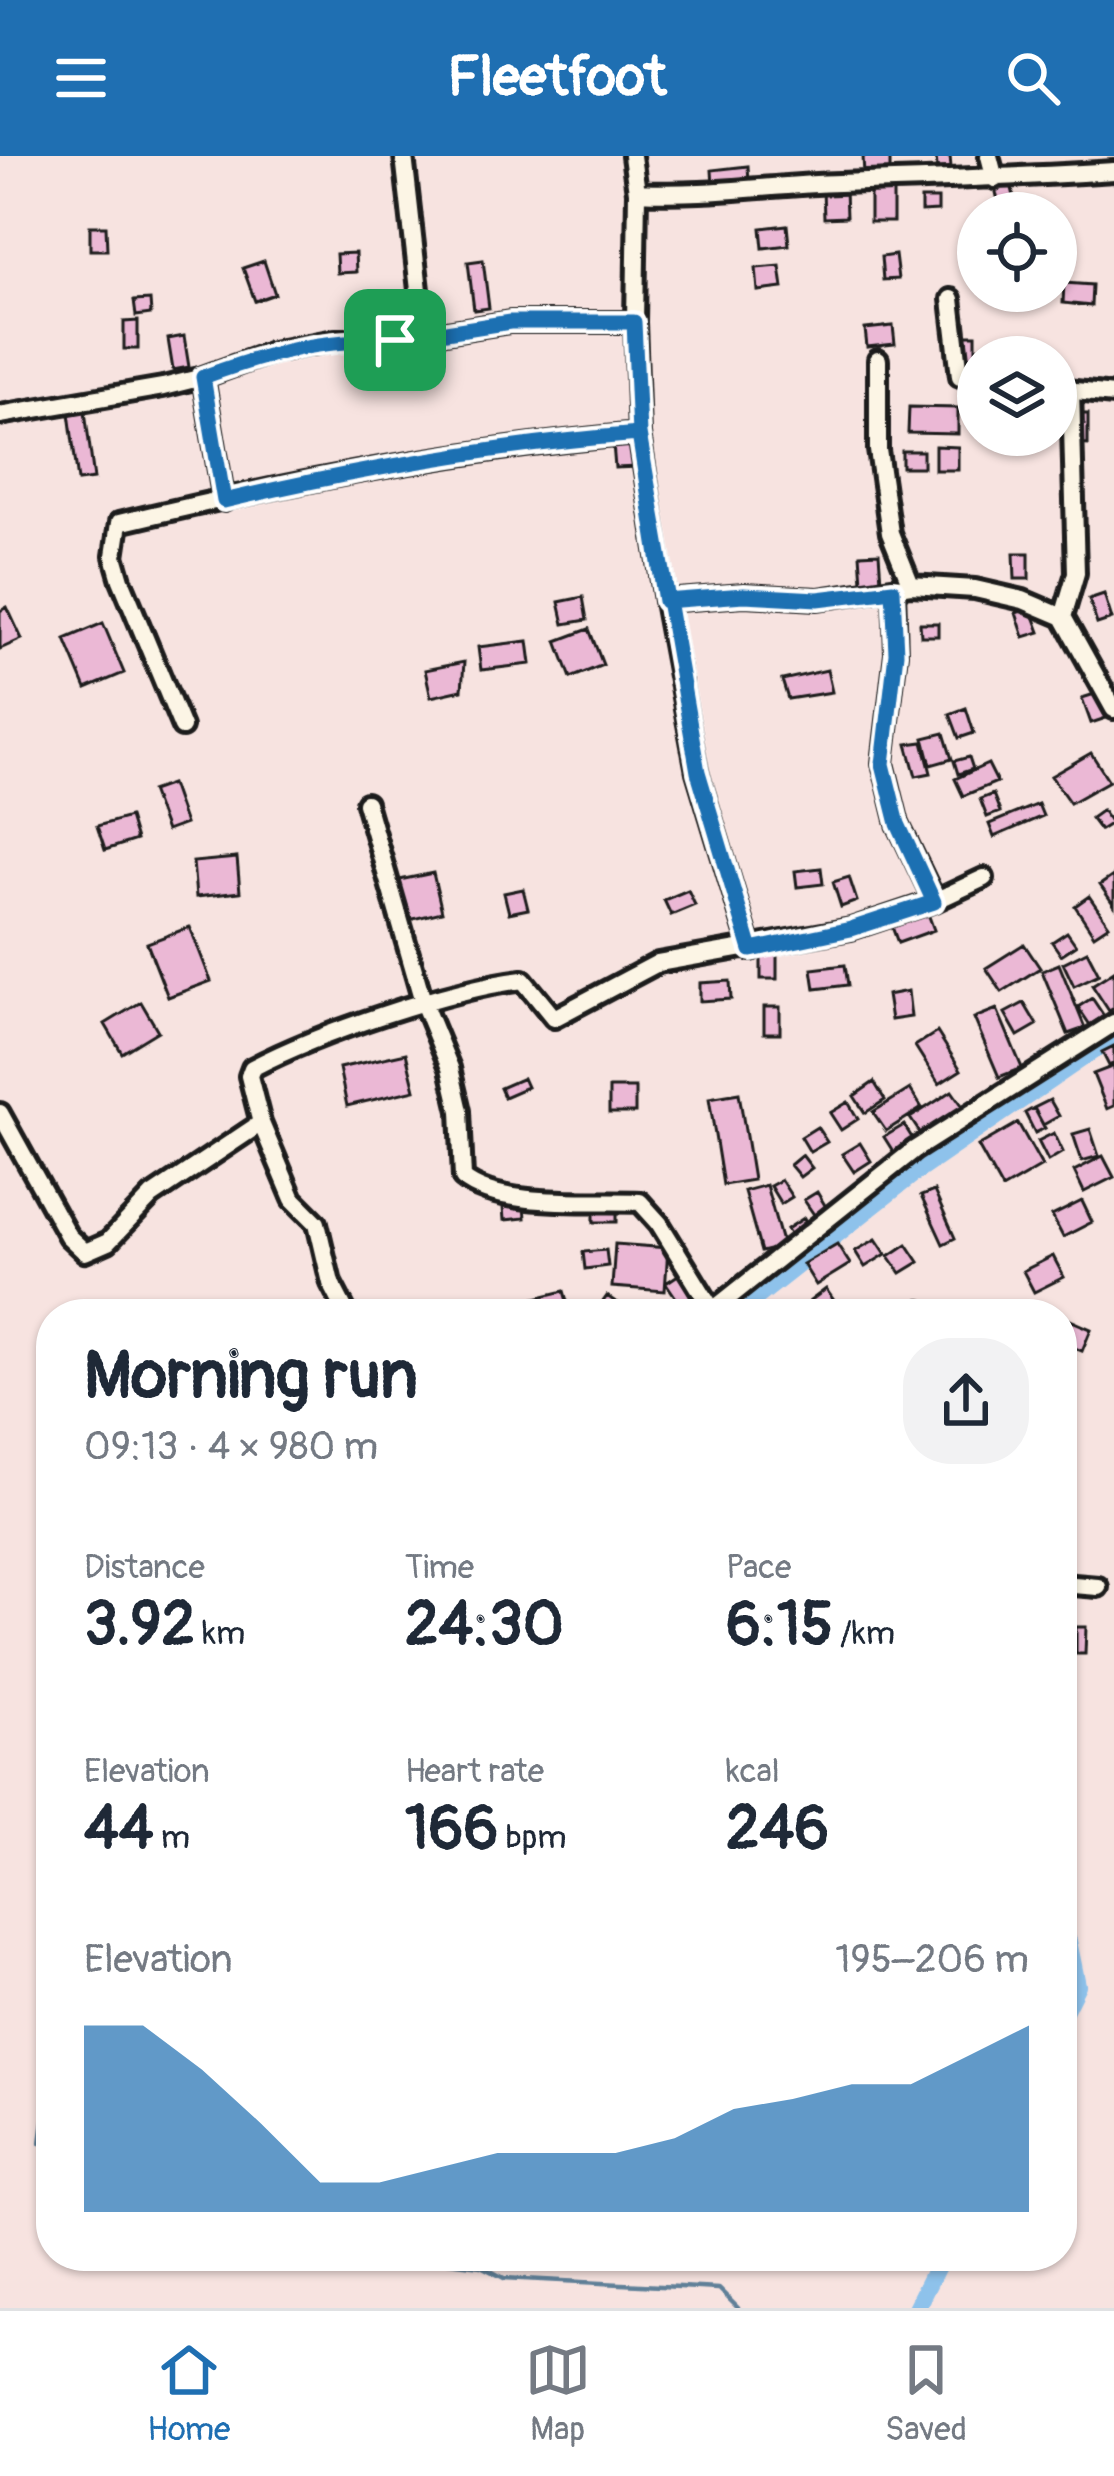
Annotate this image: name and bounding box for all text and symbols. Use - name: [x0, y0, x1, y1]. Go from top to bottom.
- text: Fleetfoot: [448, 44, 666, 112]
- icon: menu: [48, 45, 114, 111]
- icon: search: [1000, 45, 1066, 111]
- map controls: [957, 192, 1077, 456]
- button: locate: [957, 192, 1077, 312]
- pin: [344, 289, 446, 391]
- icon: arrive: [362, 307, 428, 373]
- button: layers: [957, 336, 1077, 456]
- text: Morning run: [84, 1335, 418, 1418]
- button: share: [903, 1338, 1029, 1464]
- text: 09:13 · 4 × 980 m: [84, 1422, 378, 1471]
- text: Distance: [84, 1547, 205, 1588]
- text: Time: [405, 1547, 474, 1588]
- text: Pace: [726, 1547, 791, 1588]
- text: 3.92: [84, 1588, 195, 1663]
- text: 24:30: [405, 1588, 564, 1663]
- text: 6:15: [726, 1588, 833, 1663]
- text: km: [195, 1613, 245, 1654]
- text: /km: [833, 1613, 895, 1654]
- text: Elevation: [84, 1751, 210, 1792]
- text: Heart rate: [405, 1751, 544, 1792]
- text: kcal: [726, 1751, 780, 1792]
- text: 44: [84, 1792, 154, 1867]
- text: 166: [405, 1792, 498, 1867]
- text: 246: [726, 1792, 829, 1867]
- text: m: [154, 1817, 190, 1858]
- text: bpm: [498, 1817, 567, 1858]
- text: Elevation: [84, 1935, 233, 1984]
- text: 195–206 m: [835, 1935, 1029, 1984]
- tab: Home: [147, 2337, 230, 2450]
- tab: Map: [525, 2337, 591, 2450]
- tab: Saved: [885, 2337, 967, 2450]

